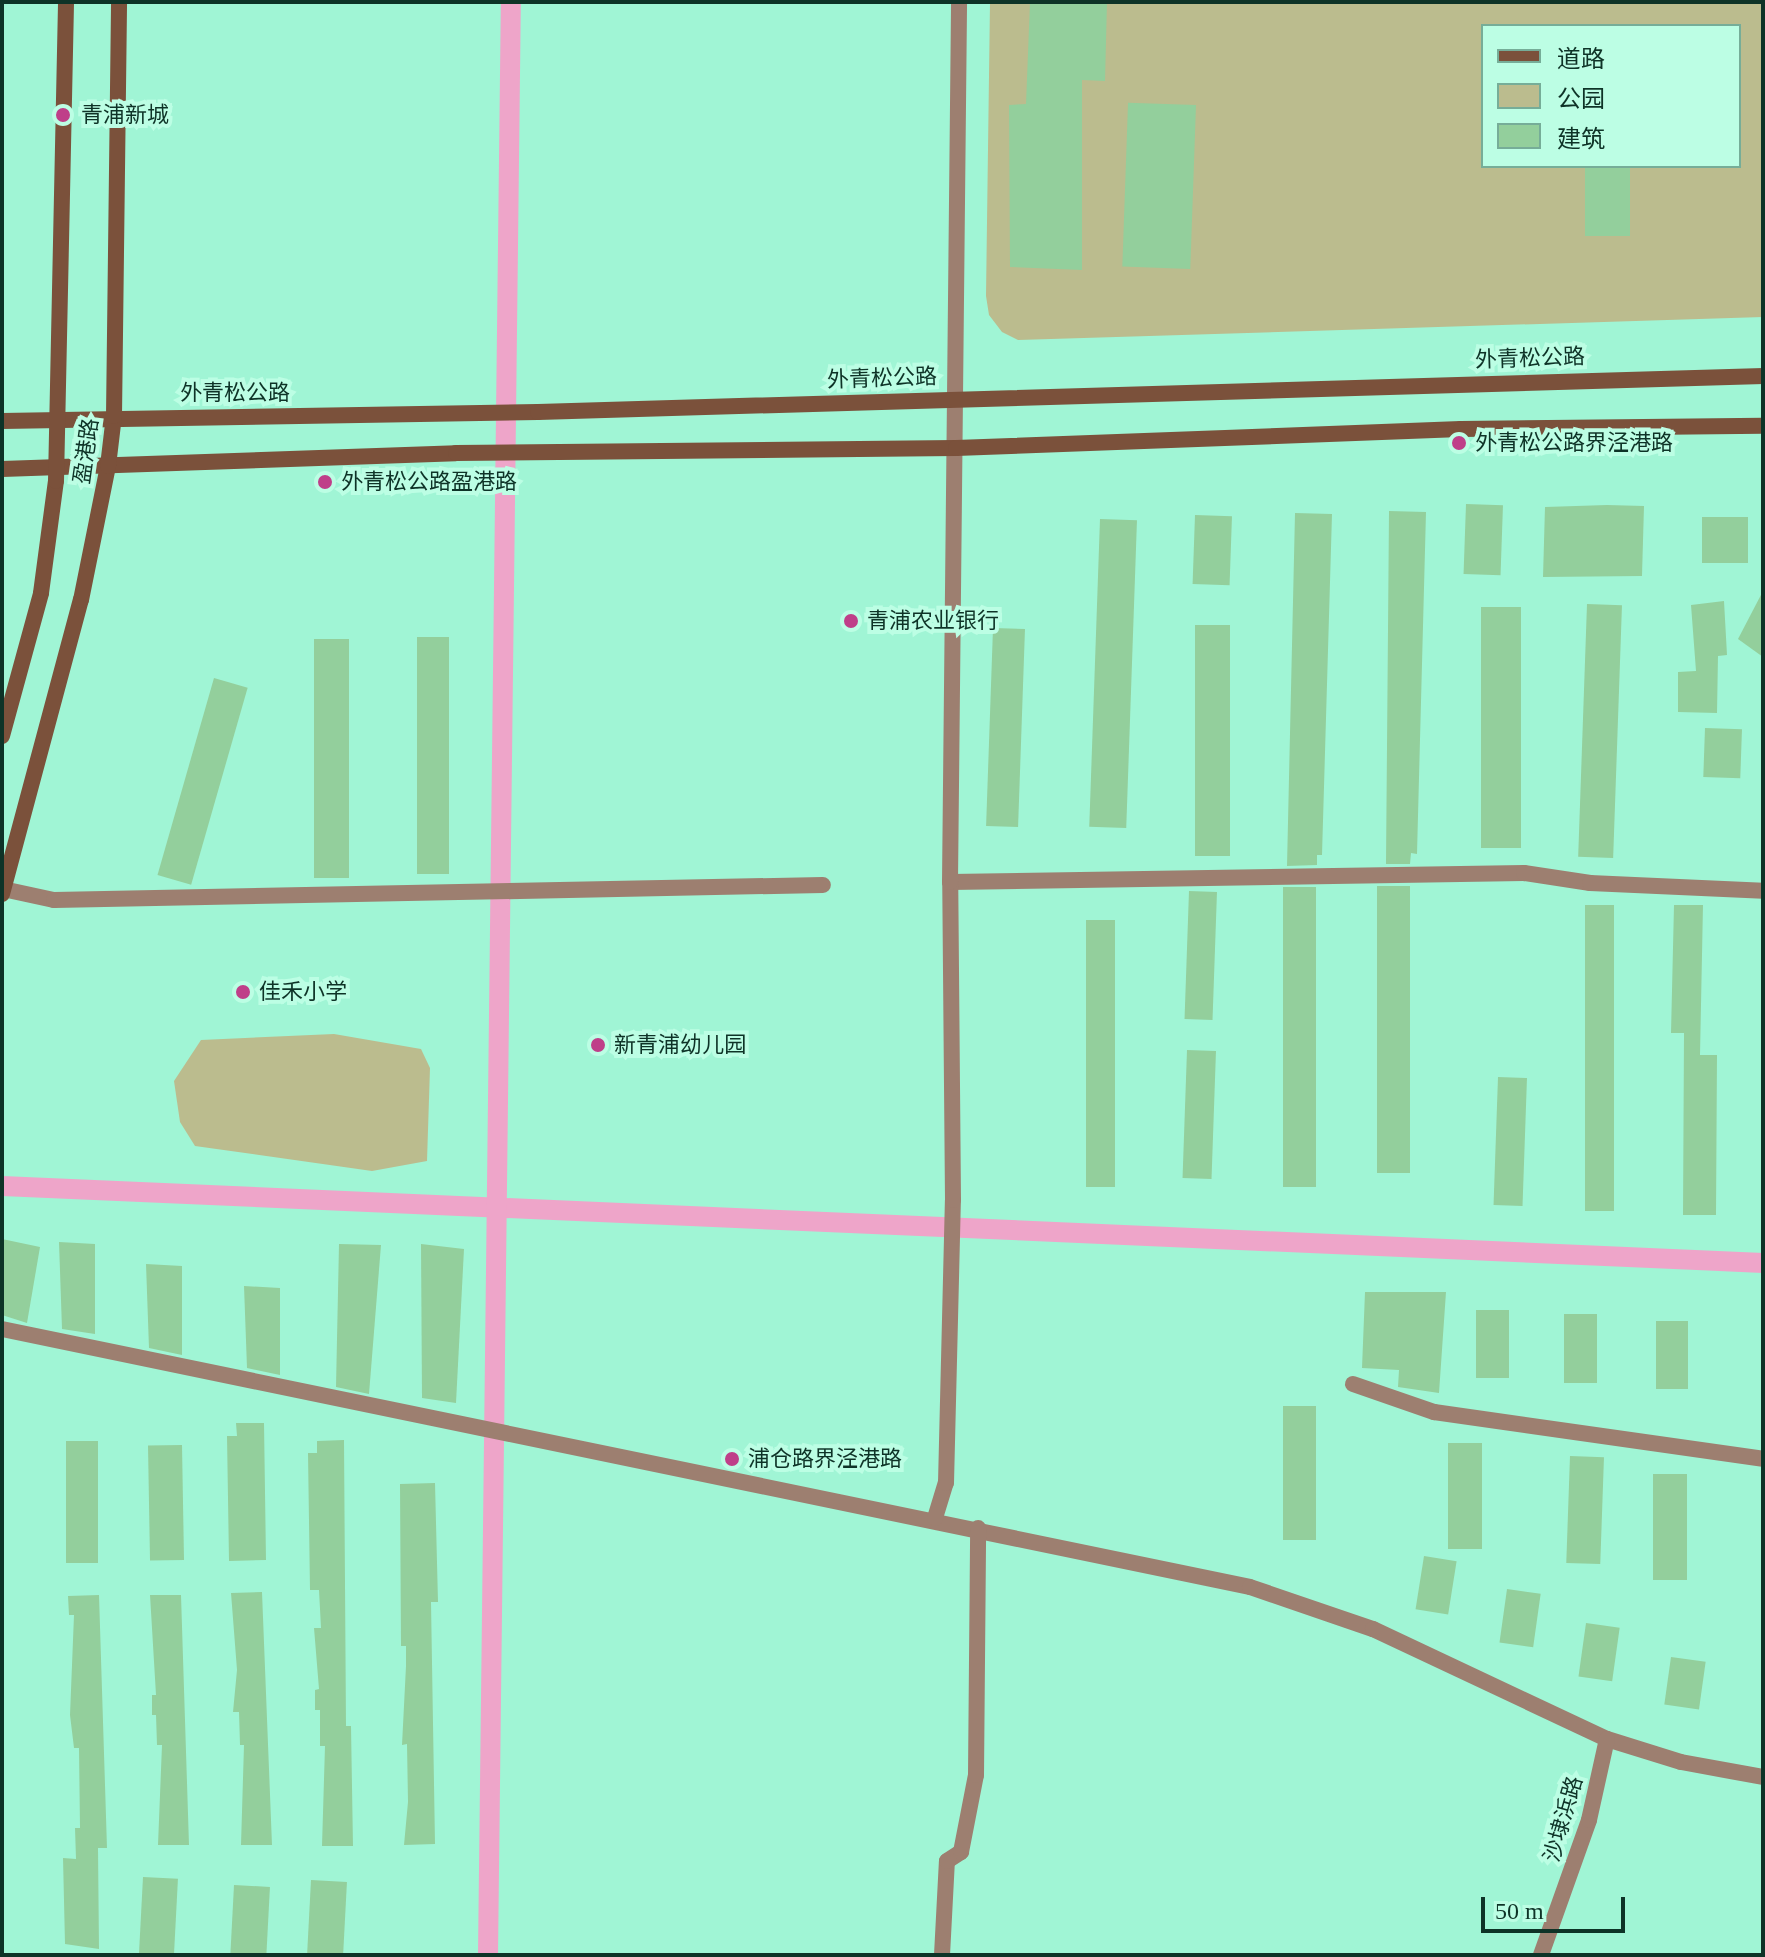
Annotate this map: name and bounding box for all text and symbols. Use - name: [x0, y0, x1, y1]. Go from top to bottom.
- legend: [1481, 24, 1741, 168]
- text: 道路: [1557, 46, 1605, 72]
- text: 公园: [1557, 86, 1605, 112]
- place label: 青浦新城: [81, 102, 169, 128]
- marker: 青浦新城: [52, 104, 74, 126]
- text: 建筑: [1557, 126, 1605, 152]
- street label: 外青松公路: [1475, 343, 1585, 373]
- street label: 外青松公路: [827, 363, 937, 393]
- street label: 外青松公路: [180, 380, 290, 406]
- street label: 盈港路: [68, 416, 104, 486]
- place label: 外青松公路界泾港路: [1475, 430, 1673, 456]
- marker: 外青松公路界泾港路: [1450, 434, 1468, 452]
- place label: 外青松公路盈港路: [341, 469, 517, 495]
- marker: 外青松公路盈港路: [316, 473, 334, 491]
- place label: 青浦农业银行: [867, 608, 999, 634]
- marker: 青浦农业银行: [842, 612, 860, 630]
- place label: 佳禾小学: [259, 979, 347, 1005]
- marker: 佳禾小学: [234, 983, 252, 1001]
- place label: 新青浦幼儿园: [614, 1032, 746, 1058]
- marker: 新青浦幼儿园: [589, 1036, 607, 1054]
- place label: 浦仓路界泾港路: [748, 1446, 902, 1472]
- marker: 浦仓路界泾港路: [723, 1450, 741, 1468]
- street label: 沙埭浜路: [1538, 1773, 1588, 1865]
- scale bar: [1485, 1881, 1629, 1931]
- text: 50 m: [1495, 1898, 1544, 1924]

